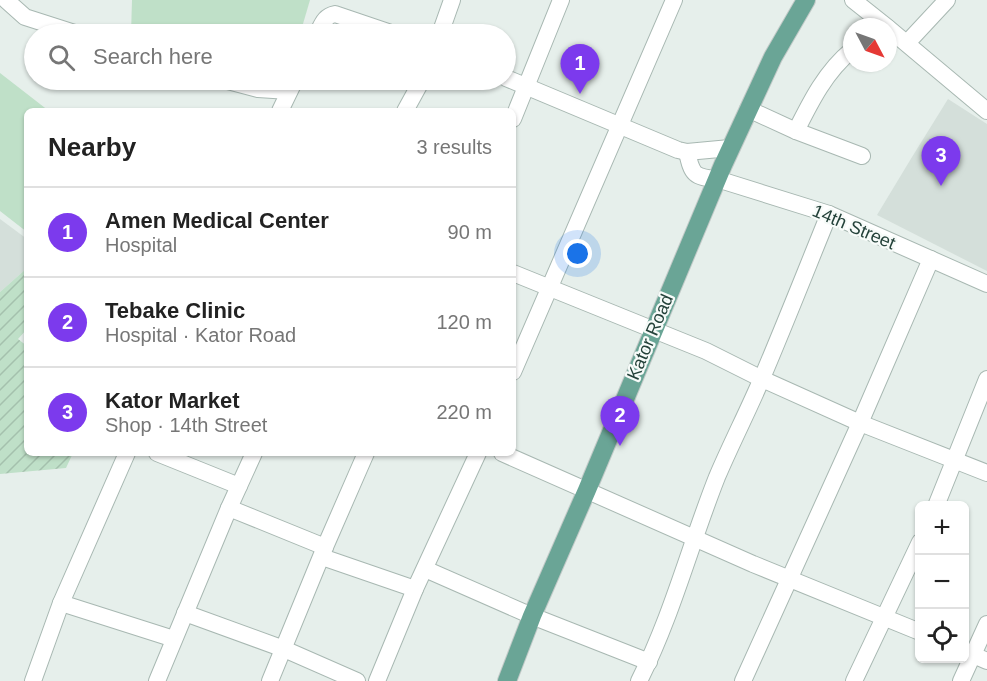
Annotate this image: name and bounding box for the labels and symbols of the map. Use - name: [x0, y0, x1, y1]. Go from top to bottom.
- north arrow: [843, 18, 897, 72]
- pin: 1: [560, 44, 600, 94]
- pin: 3: [922, 136, 960, 186]
- street label: 14th Street: [810, 201, 898, 253]
- your location: [563, 239, 592, 268]
- street label: Kator Road: [623, 291, 677, 383]
- pin: 2: [600, 396, 640, 446]

